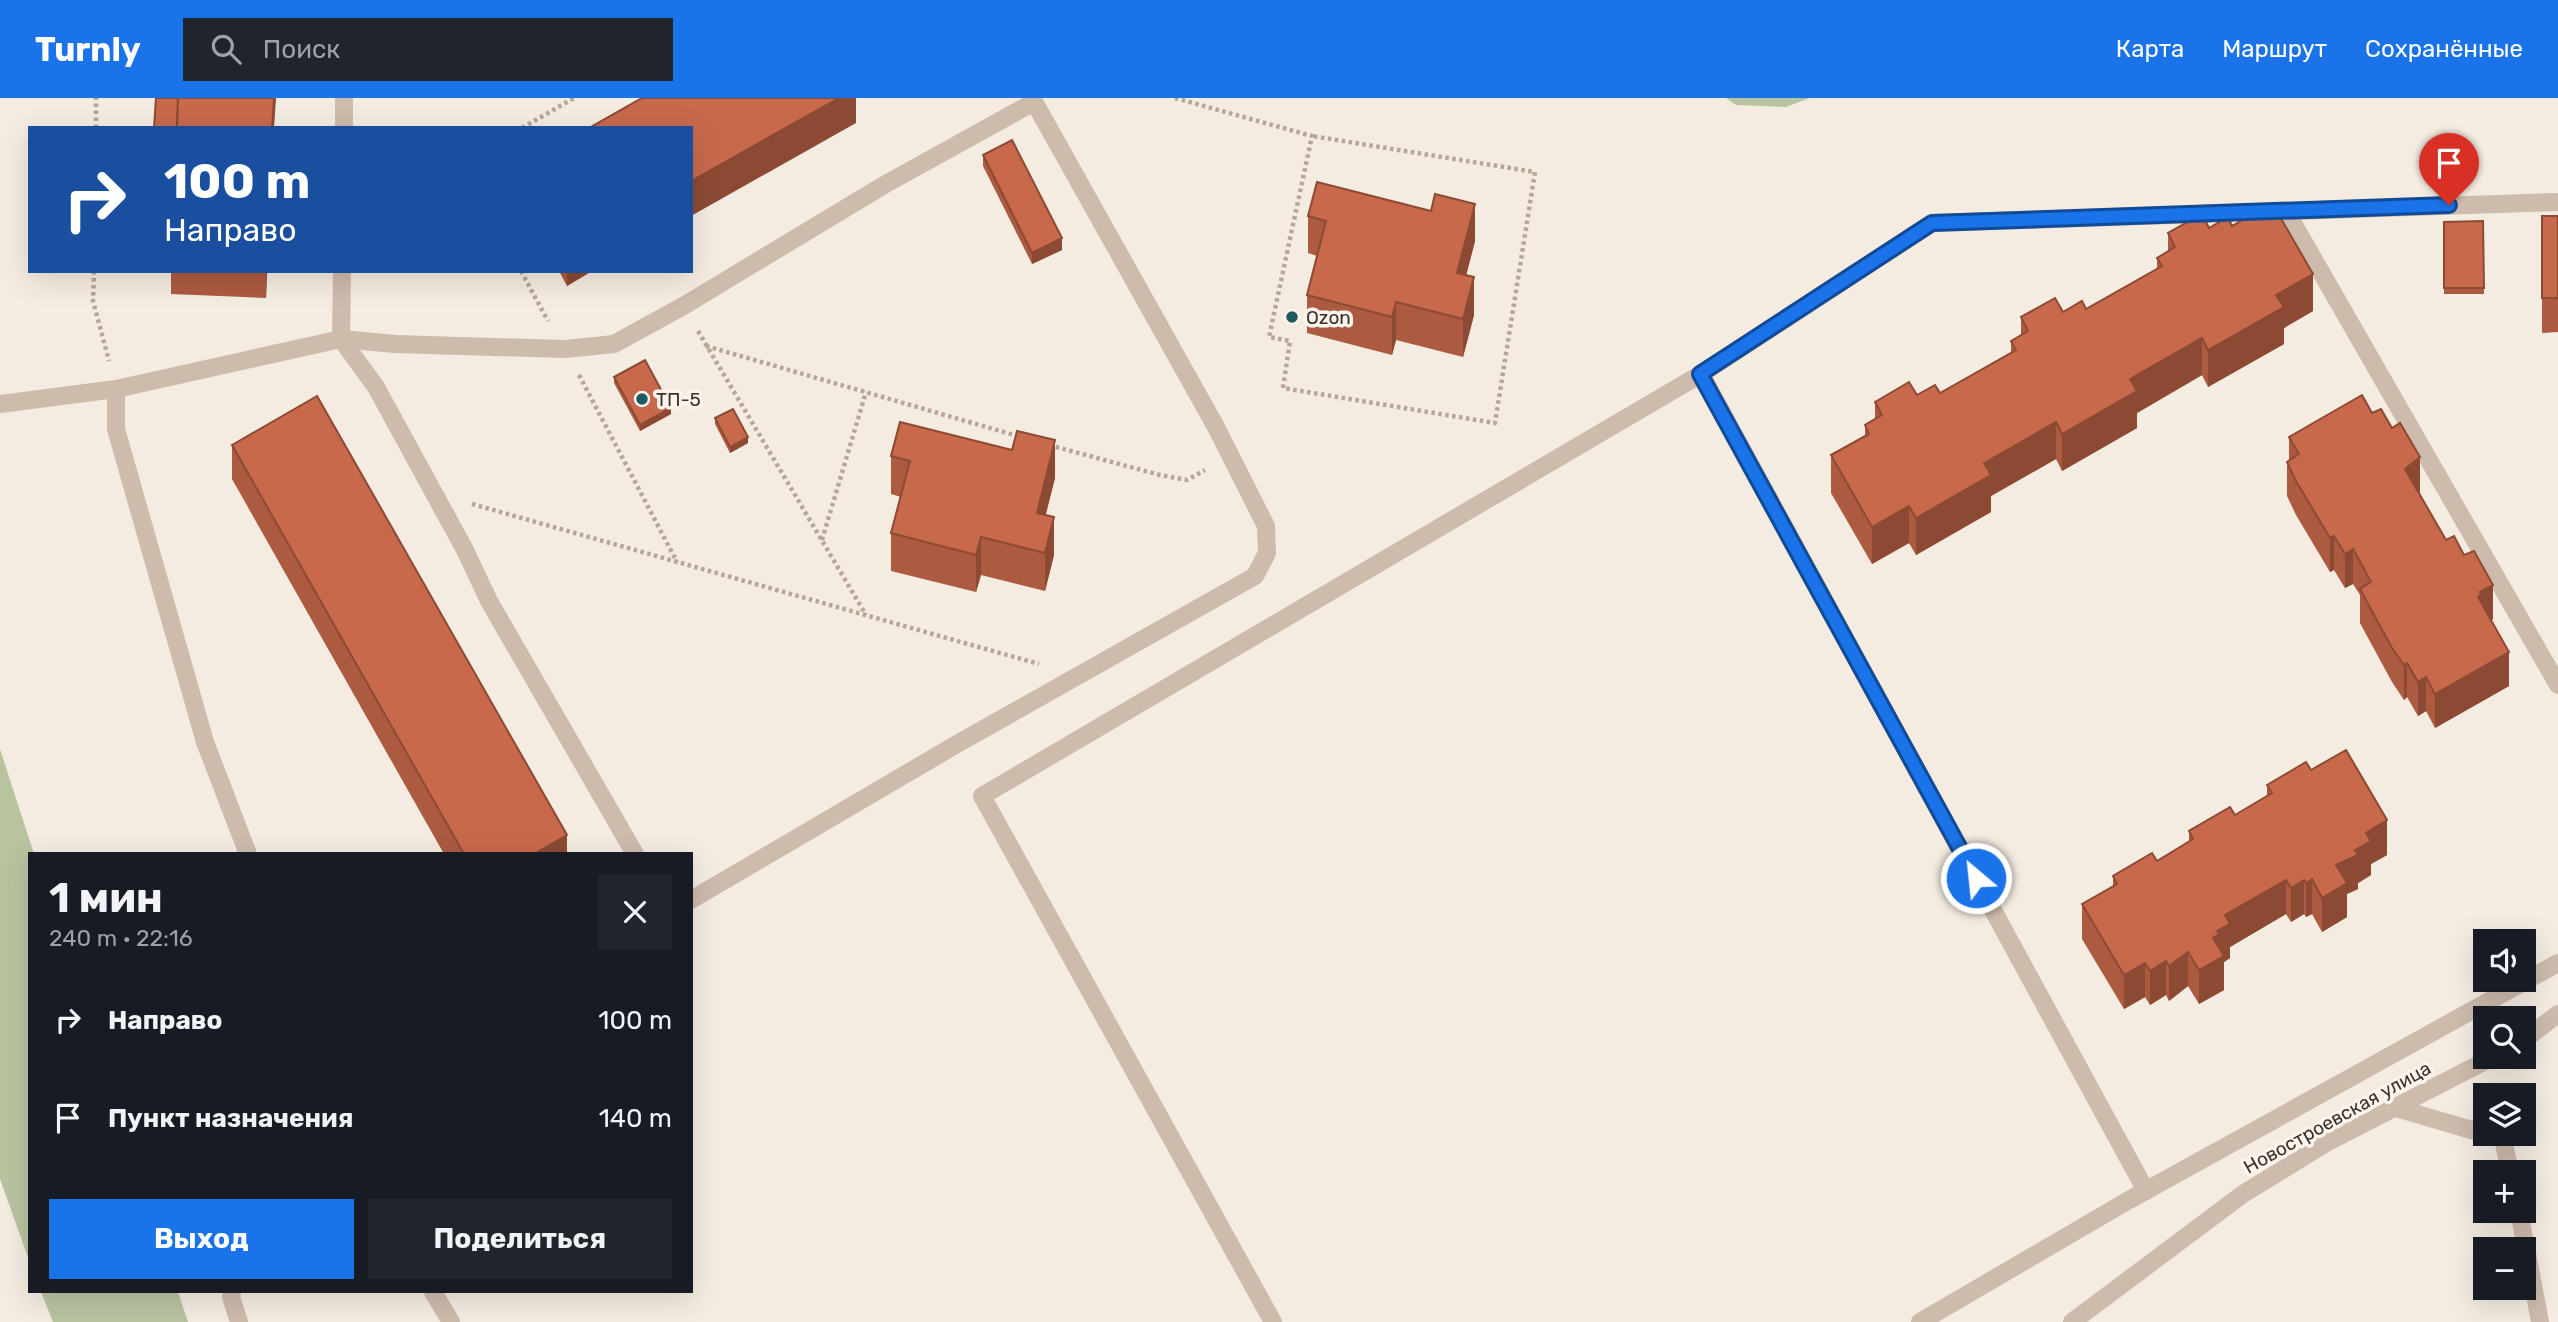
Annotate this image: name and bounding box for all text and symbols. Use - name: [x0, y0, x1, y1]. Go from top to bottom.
- search box: [183, 18, 673, 81]
- text: Turnly: [35, 30, 141, 69]
- icon: search: [207, 30, 245, 68]
- text: Поиск: [263, 34, 340, 65]
- text: Карта: [2116, 35, 2184, 63]
- text: Маршрут: [2222, 35, 2327, 63]
- text: Сохранённые: [2365, 35, 2523, 63]
- pin: [2419, 133, 2479, 205]
- icon: arrive: [2430, 144, 2468, 182]
- text: 100 m: [164, 152, 310, 210]
- icon: right: [49, 154, 140, 245]
- text: Направо: [164, 211, 297, 249]
- place label: Ozon: [1306, 306, 1351, 329]
- marker: Ozon: [1284, 309, 1300, 325]
- place label: ТП-5: [656, 388, 701, 411]
- marker: ТП-5: [634, 391, 650, 407]
- position arrow: [1939, 841, 2013, 915]
- text: 1 мин: [49, 873, 163, 923]
- button: close: [598, 875, 672, 949]
- text: 240 m · 22:16: [49, 924, 193, 952]
- map controls: [2473, 929, 2536, 1300]
- button: sound: [2473, 929, 2536, 992]
- icon: right: [49, 1001, 87, 1039]
- text: Направо: [108, 1005, 222, 1036]
- text: 100 m: [598, 1005, 672, 1036]
- button: search: [2473, 1006, 2536, 1069]
- street label: Новостроевская улица: [2240, 1056, 2435, 1179]
- button: layers: [2473, 1083, 2536, 1146]
- icon: arrive: [49, 1099, 87, 1137]
- text: Пункт назначения: [108, 1103, 353, 1134]
- text: 140 m: [599, 1103, 672, 1134]
- button: +: [2473, 1160, 2536, 1223]
- button: Выход: [49, 1199, 354, 1279]
- button: Поделиться: [368, 1199, 672, 1279]
- button: −: [2473, 1237, 2536, 1300]

